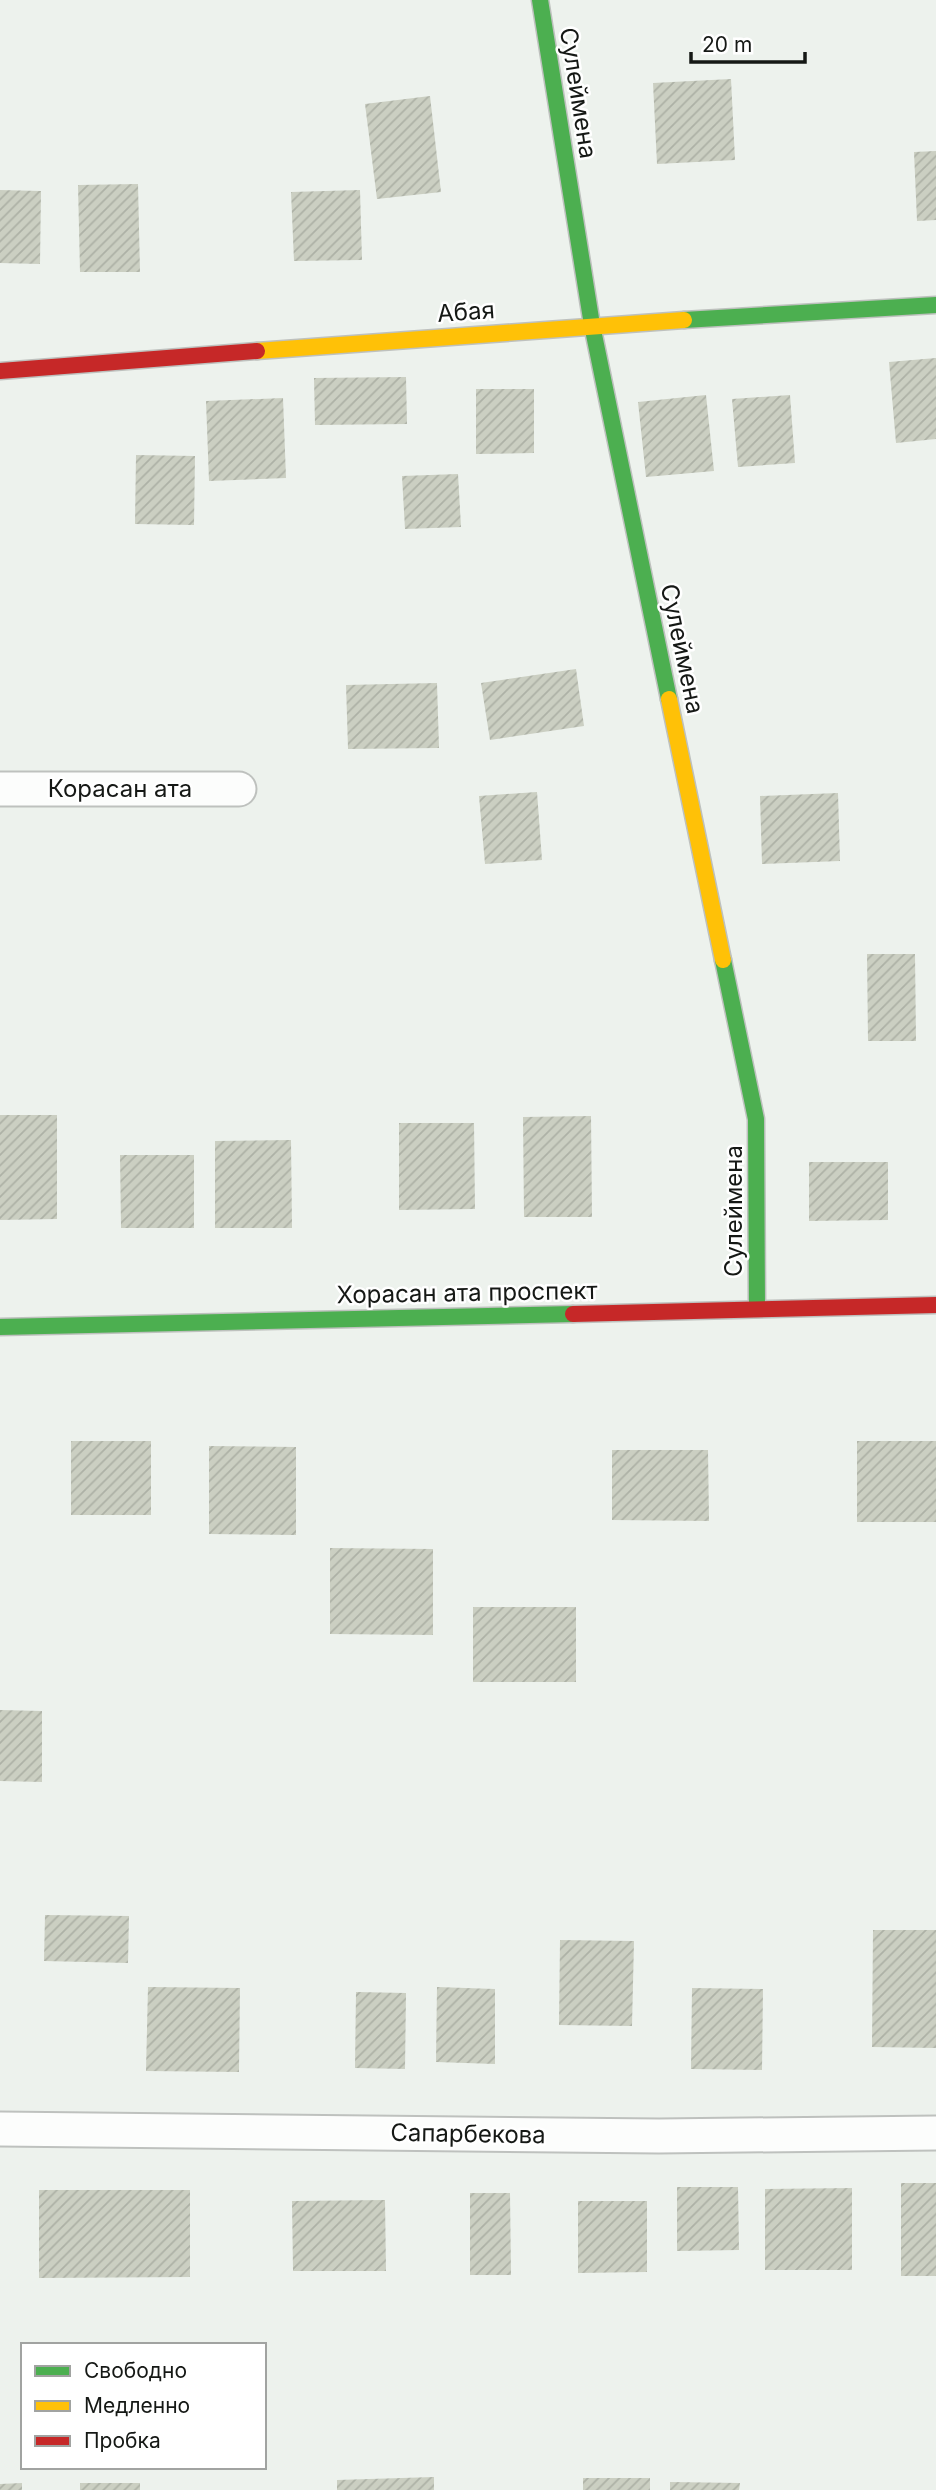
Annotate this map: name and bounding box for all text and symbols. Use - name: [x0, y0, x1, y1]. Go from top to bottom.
- scale bar: [691, 21, 805, 65]
- street label: Сулеймена: [554, 25, 603, 160]
- text: 20 m: [702, 32, 752, 57]
- street label: Абая: [436, 295, 496, 328]
- street label: Сулеймена: [655, 581, 710, 716]
- street label: Корасан ата: [48, 774, 192, 803]
- street label: Сулеймена: [719, 1145, 748, 1277]
- street label: Хорасан ата проспект: [336, 1276, 598, 1309]
- street label: Сапарбекова: [390, 2118, 546, 2149]
- legend: [21, 2343, 266, 2469]
- text: Свободно: [84, 2358, 187, 2383]
- text: Медленно: [84, 2393, 190, 2418]
- text: Пробка: [84, 2428, 161, 2453]

